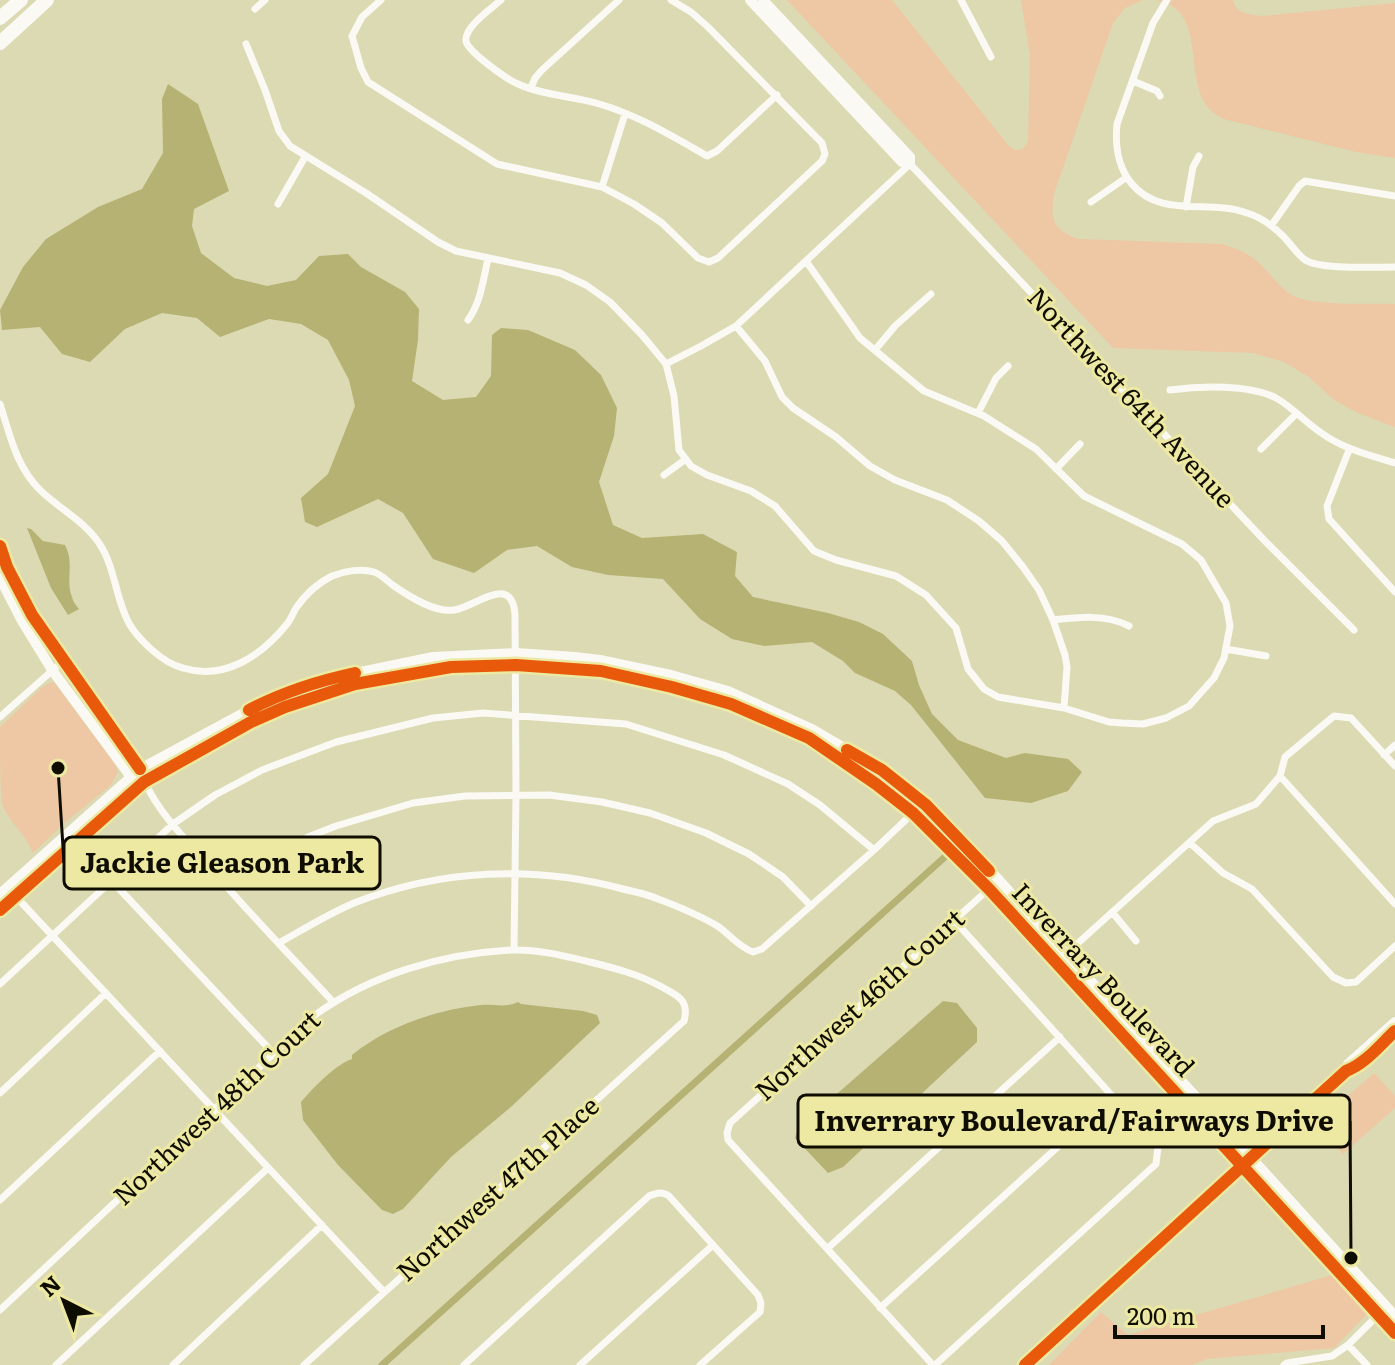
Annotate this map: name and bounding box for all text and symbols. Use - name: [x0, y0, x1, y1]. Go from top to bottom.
- street label: Northwest 64th Avenue: [1020, 277, 1246, 515]
- callout: Jackie Gleason Park: [64, 837, 380, 889]
- text: Jackie Gleason Park: [80, 840, 364, 882]
- street label: Inverrary Boulevard: [1004, 873, 1205, 1084]
- street label: Northwest 46th Court: [745, 898, 972, 1108]
- street label: Northwest 48th Court: [103, 999, 328, 1213]
- street label: Northwest 47th Place: [386, 1085, 606, 1289]
- callout: Inverrary Boulevard/Fairways Drive: [798, 1095, 1350, 1147]
- text: Inverrary Boulevard/Fairways Drive: [814, 1098, 1334, 1140]
- north arrow: [24, 1261, 104, 1341]
- text: N: [32, 1267, 68, 1303]
- scale bar: [1115, 1289, 1323, 1339]
- text: 200 m: [1127, 1297, 1195, 1332]

